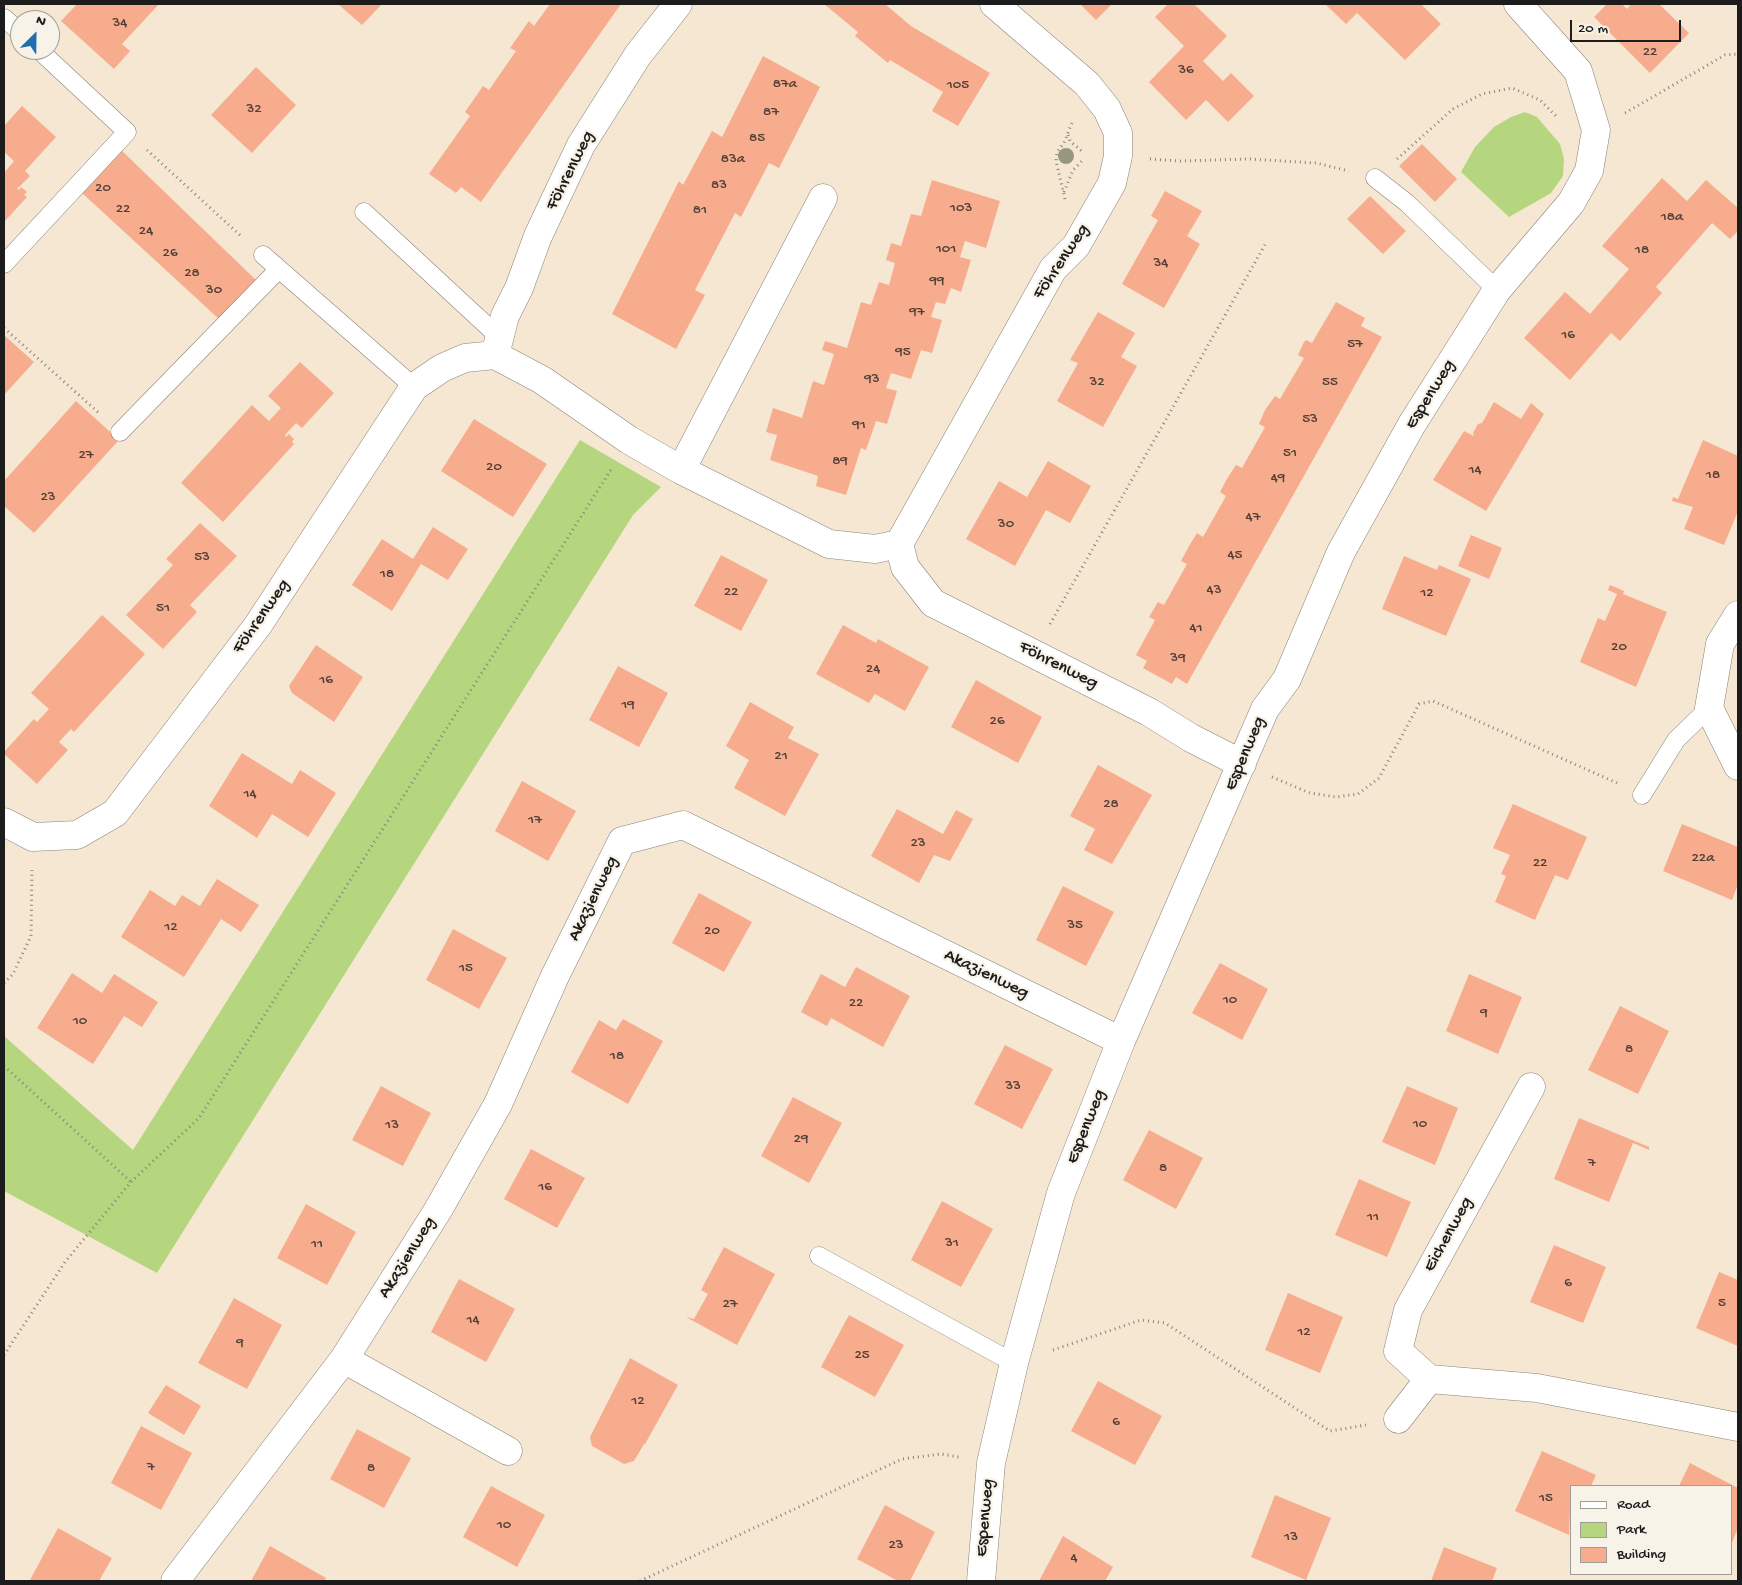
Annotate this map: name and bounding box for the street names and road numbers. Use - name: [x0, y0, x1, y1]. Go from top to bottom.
- street label: Föhrenweg: [542, 128, 600, 214]
- street label: Föhrenweg: [1029, 220, 1095, 304]
- street label: Espenweg: [1401, 356, 1461, 434]
- street label: Föhrenweg: [229, 576, 295, 658]
- street label: Föhrenweg: [1015, 637, 1101, 695]
- street label: Espenweg: [1221, 714, 1271, 794]
- street label: Akazienweg: [564, 853, 624, 945]
- street label: Akazienweg: [940, 945, 1032, 1005]
- street label: Espenweg: [1062, 1087, 1112, 1167]
- street label: Eichenweg: [1420, 1194, 1478, 1276]
- street label: Akazienweg: [375, 1213, 441, 1303]
- street label: Espenweg: [972, 1478, 1000, 1558]

